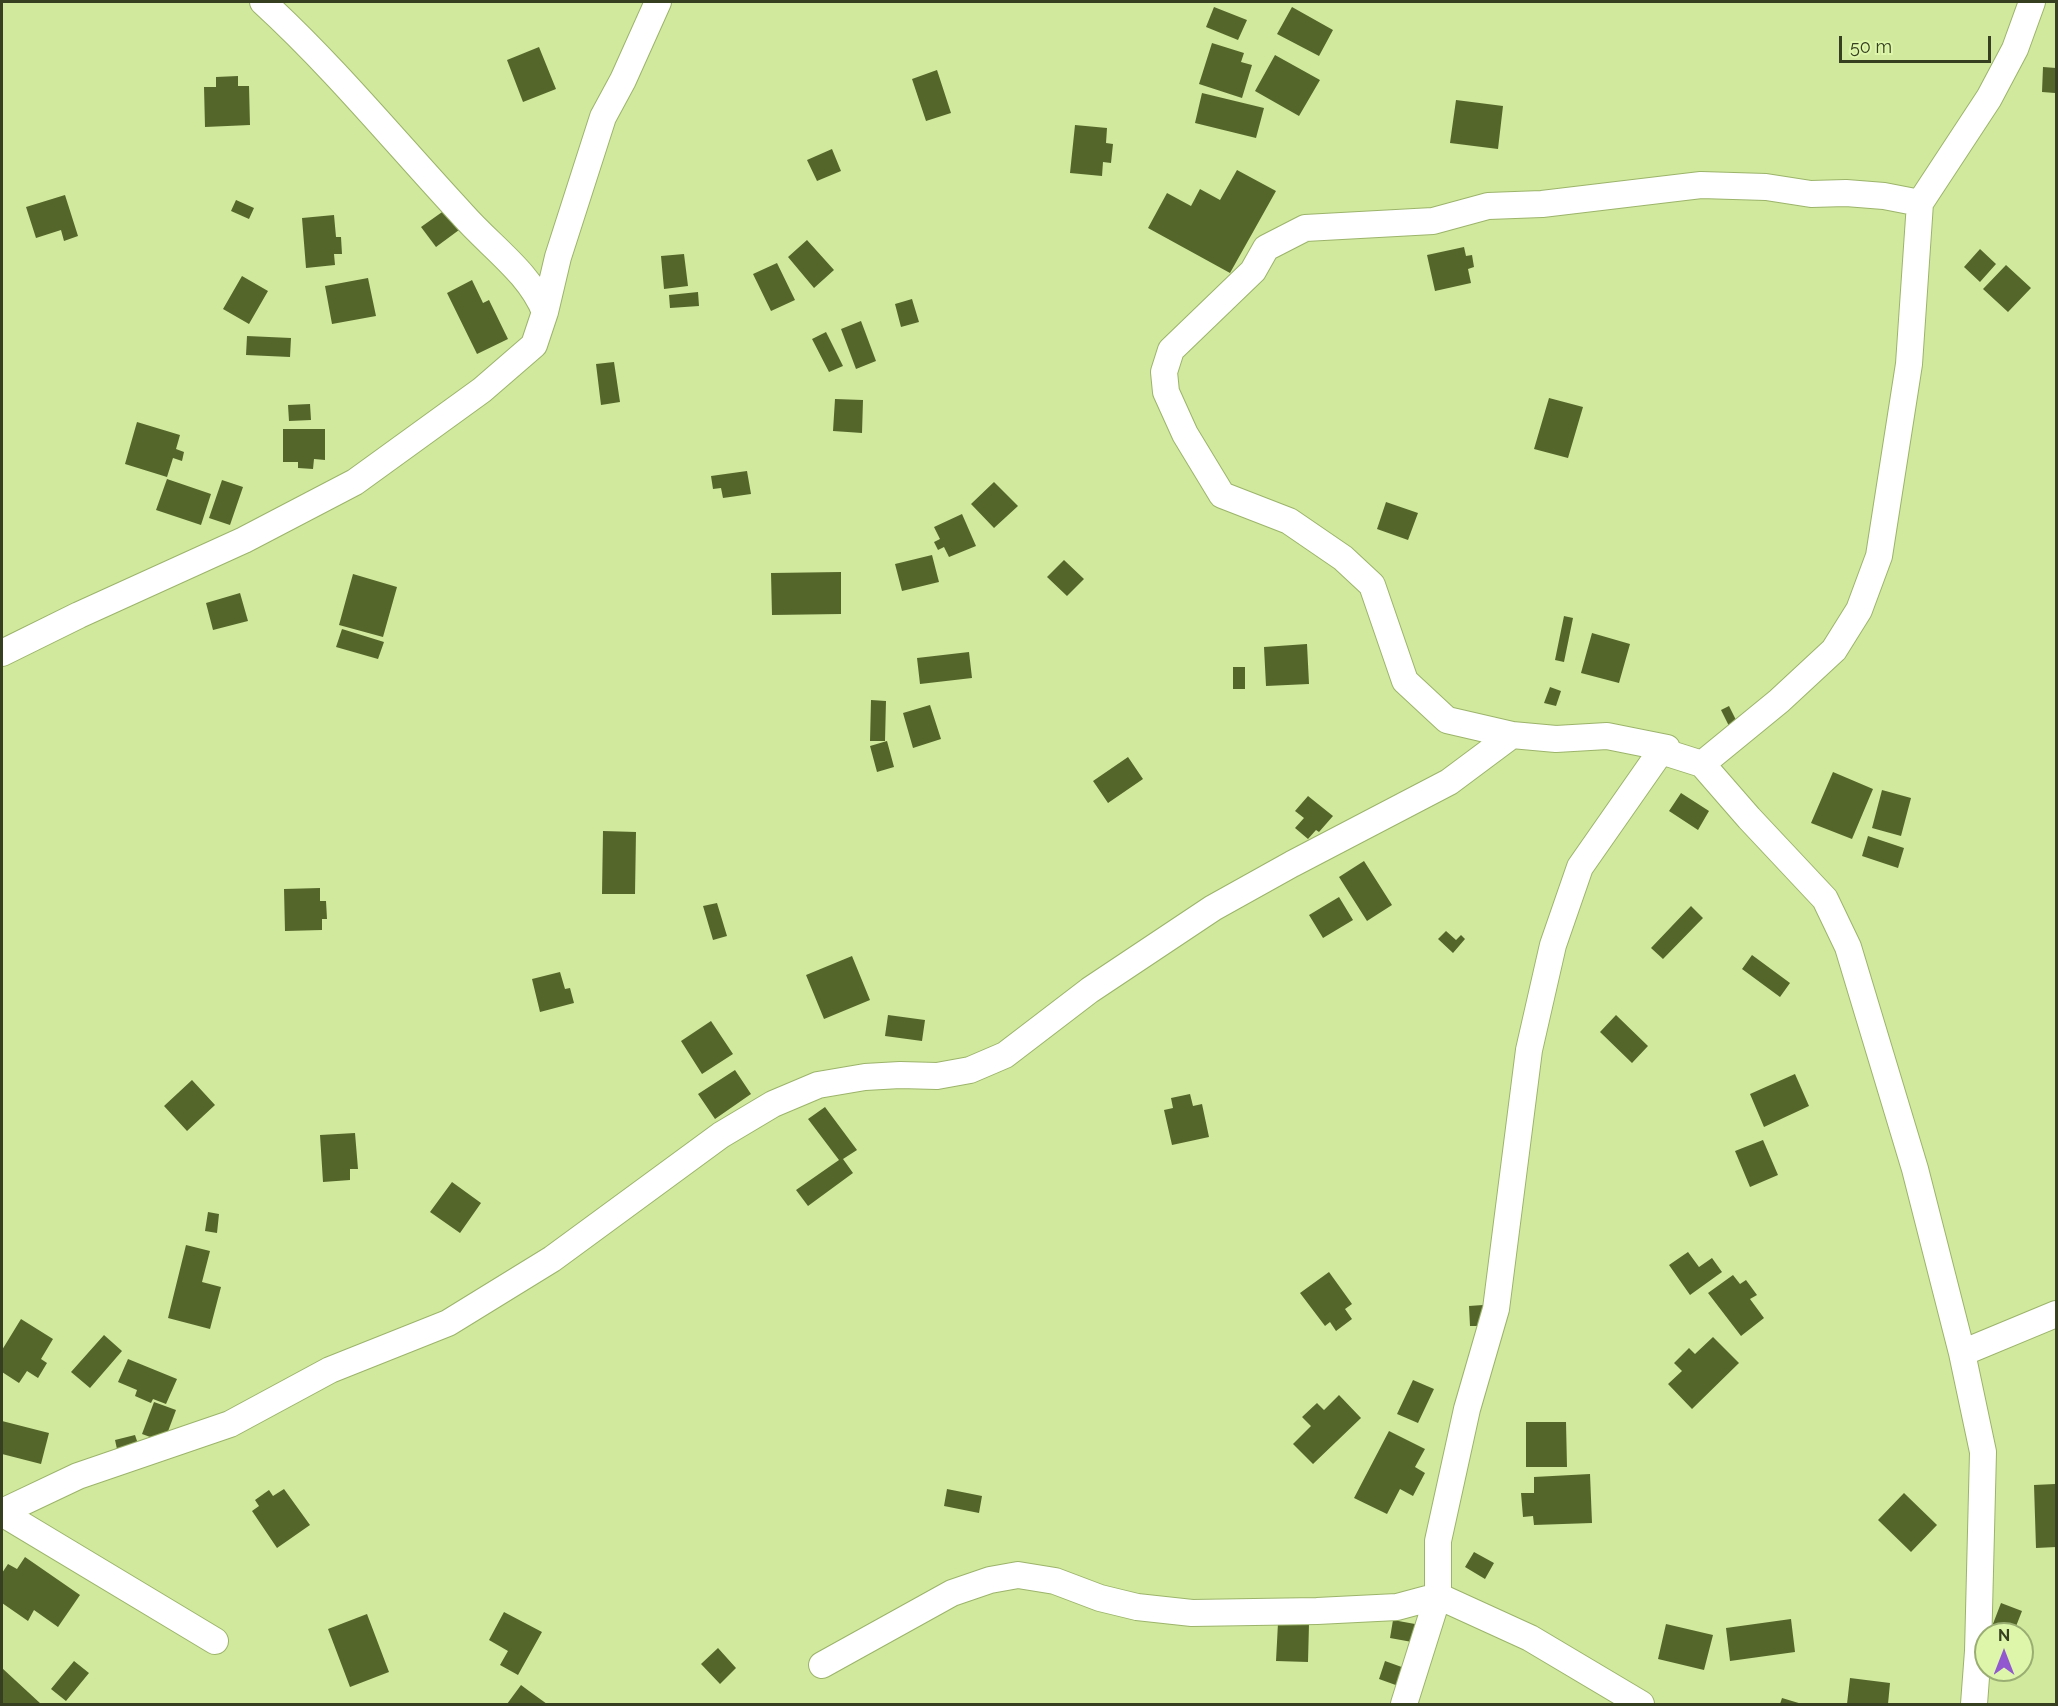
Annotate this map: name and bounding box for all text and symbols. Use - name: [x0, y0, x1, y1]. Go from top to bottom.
- scale bar: [1842, 24, 1994, 62]
- text: 50 m: [1850, 36, 1892, 57]
- north arrow: [1974, 1622, 2034, 1682]
- text: N: [1998, 1626, 2010, 1645]

